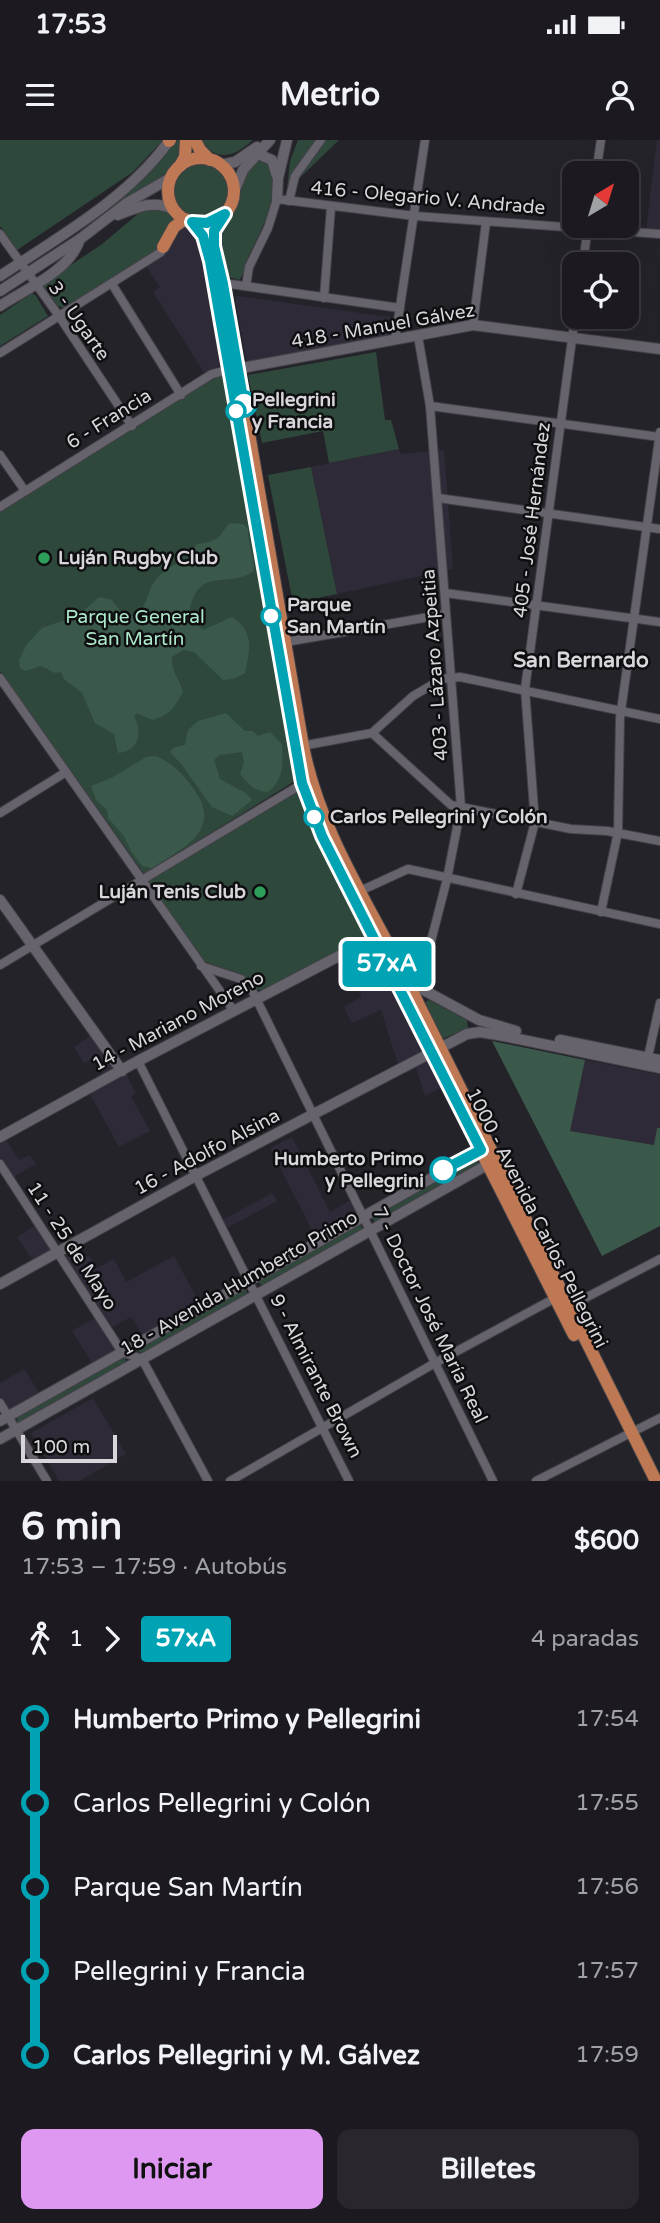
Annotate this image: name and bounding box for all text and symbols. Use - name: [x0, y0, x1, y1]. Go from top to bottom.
- text: 17:53: [35, 9, 107, 40]
- icon: menu: [21, 76, 59, 114]
- text: Metrio: [280, 76, 380, 114]
- icon: person: [601, 76, 639, 114]
- north arrow: [562, 161, 639, 238]
- map controls: [562, 161, 639, 329]
- street label: 416 - Olegario V. Andrade: [310, 177, 546, 219]
- button: locate: [562, 252, 639, 329]
- street label: 3 - Ugarte: [44, 277, 114, 365]
- street label: 418 - Manuel Gálvez: [290, 299, 476, 353]
- street label: 6 - Francia: [63, 384, 155, 454]
- place label: Pellegrini y Francia: [252, 389, 336, 434]
- unlabelled marker: [231, 391, 257, 417]
- marker: Pellegrini y Francia: [226, 401, 246, 421]
- street label: 405 - José Hernández: [509, 421, 555, 619]
- place label: Luján Rugby Club: [58, 547, 218, 570]
- marker: Luján Rugby Club: [36, 550, 52, 566]
- street label: 403 - Lázaro Azpeitia: [417, 568, 453, 762]
- place label: Parque San Martín: [287, 594, 386, 638]
- park label: Parque General San Martín: [65, 606, 205, 650]
- marker: Parque San Martín: [261, 606, 281, 626]
- district label: San Bernardo: [513, 648, 649, 673]
- place label: Carlos Pellegrini y Colón: [330, 806, 548, 829]
- marker: Carlos Pellegrini y Colón: [304, 807, 324, 827]
- place label: Luján Tenis Club: [99, 881, 246, 904]
- marker: Luján Tenis Club: [252, 884, 268, 900]
- line badge: 57xA: [338, 941, 436, 987]
- text: 57xA: [356, 949, 418, 978]
- street label: 14 - Mariano Moreno: [88, 966, 268, 1076]
- street label: 1000 - Avenida Carlos Pellegrini: [462, 1084, 612, 1352]
- street label: 16 - Adolfo Alsina: [130, 1104, 284, 1200]
- place label: Humberto Primo y Pellegrini: [274, 1148, 424, 1193]
- marker: Humberto Primo y Pellegrini: [430, 1157, 456, 1183]
- street label: 11 - 25 de Mayo: [22, 1178, 122, 1314]
- street label: 7 - Doctor José María Real: [368, 1203, 492, 1427]
- street label: 18 - Avenida Humberto Primo: [117, 1206, 361, 1360]
- street label: 9 - Almirante Brown: [265, 1290, 367, 1462]
- scale bar: [21, 1432, 117, 1464]
- text: 100 m: [32, 1436, 90, 1458]
- text: 6 min: [21, 1504, 122, 1550]
- text: $600: [574, 1525, 639, 1556]
- text: 17:53 – 17:59 · Autobús: [21, 1553, 287, 1581]
- icon: walk: [21, 1620, 59, 1658]
- icon: forward: [93, 1620, 131, 1658]
- text: 57xA: [155, 1624, 217, 1653]
- text: 1: [69, 1625, 83, 1653]
- text: 4 paradas: [531, 1625, 639, 1653]
- text: Humberto Primo y Pellegrini: [73, 1704, 421, 1735]
- text: 17:54: [575, 1705, 639, 1733]
- text: Carlos Pellegrini y Colón: [73, 1788, 371, 1819]
- text: 17:55: [575, 1789, 639, 1817]
- text: Parque San Martín: [73, 1872, 303, 1903]
- text: 17:56: [575, 1873, 639, 1901]
- text: Pellegrini y Francia: [73, 1956, 306, 1987]
- text: 17:57: [575, 1957, 639, 1985]
- text: Carlos Pellegrini y M. Gálvez: [73, 2040, 420, 2071]
- text: 17:59: [575, 2041, 639, 2069]
- button: Iniciar: [21, 2129, 323, 2209]
- button: Billetes: [337, 2129, 639, 2209]

